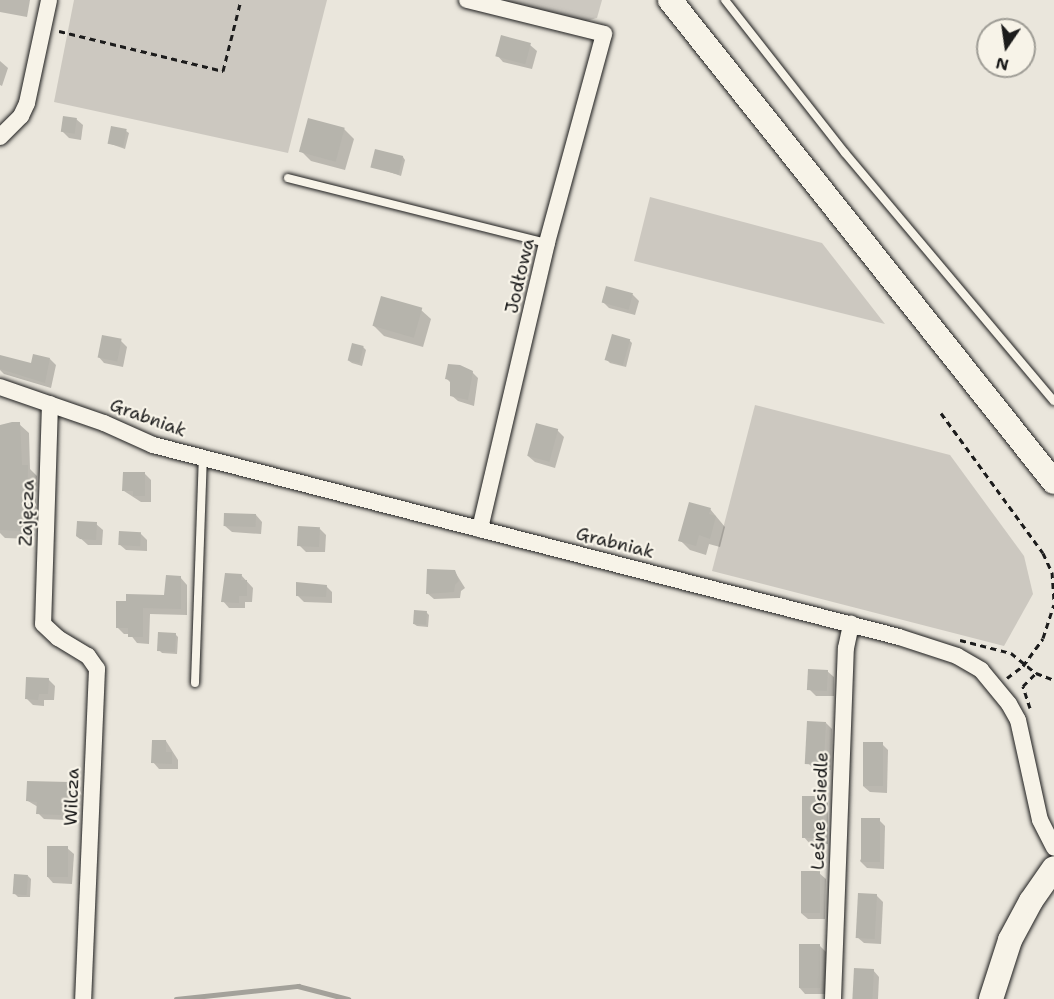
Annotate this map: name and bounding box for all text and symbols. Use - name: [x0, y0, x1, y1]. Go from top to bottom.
- north arrow: [976, 18, 1036, 78]
- text: N: [994, 52, 1011, 76]
- street label: Jodłowa: [501, 236, 539, 316]
- street label: Grabniak: [107, 394, 189, 442]
- street label: Zajęcza: [15, 479, 39, 547]
- street label: Grabniak: [574, 523, 656, 563]
- street label: Leśne Osiedle: [807, 752, 833, 870]
- street label: Wilcza: [60, 768, 84, 826]

